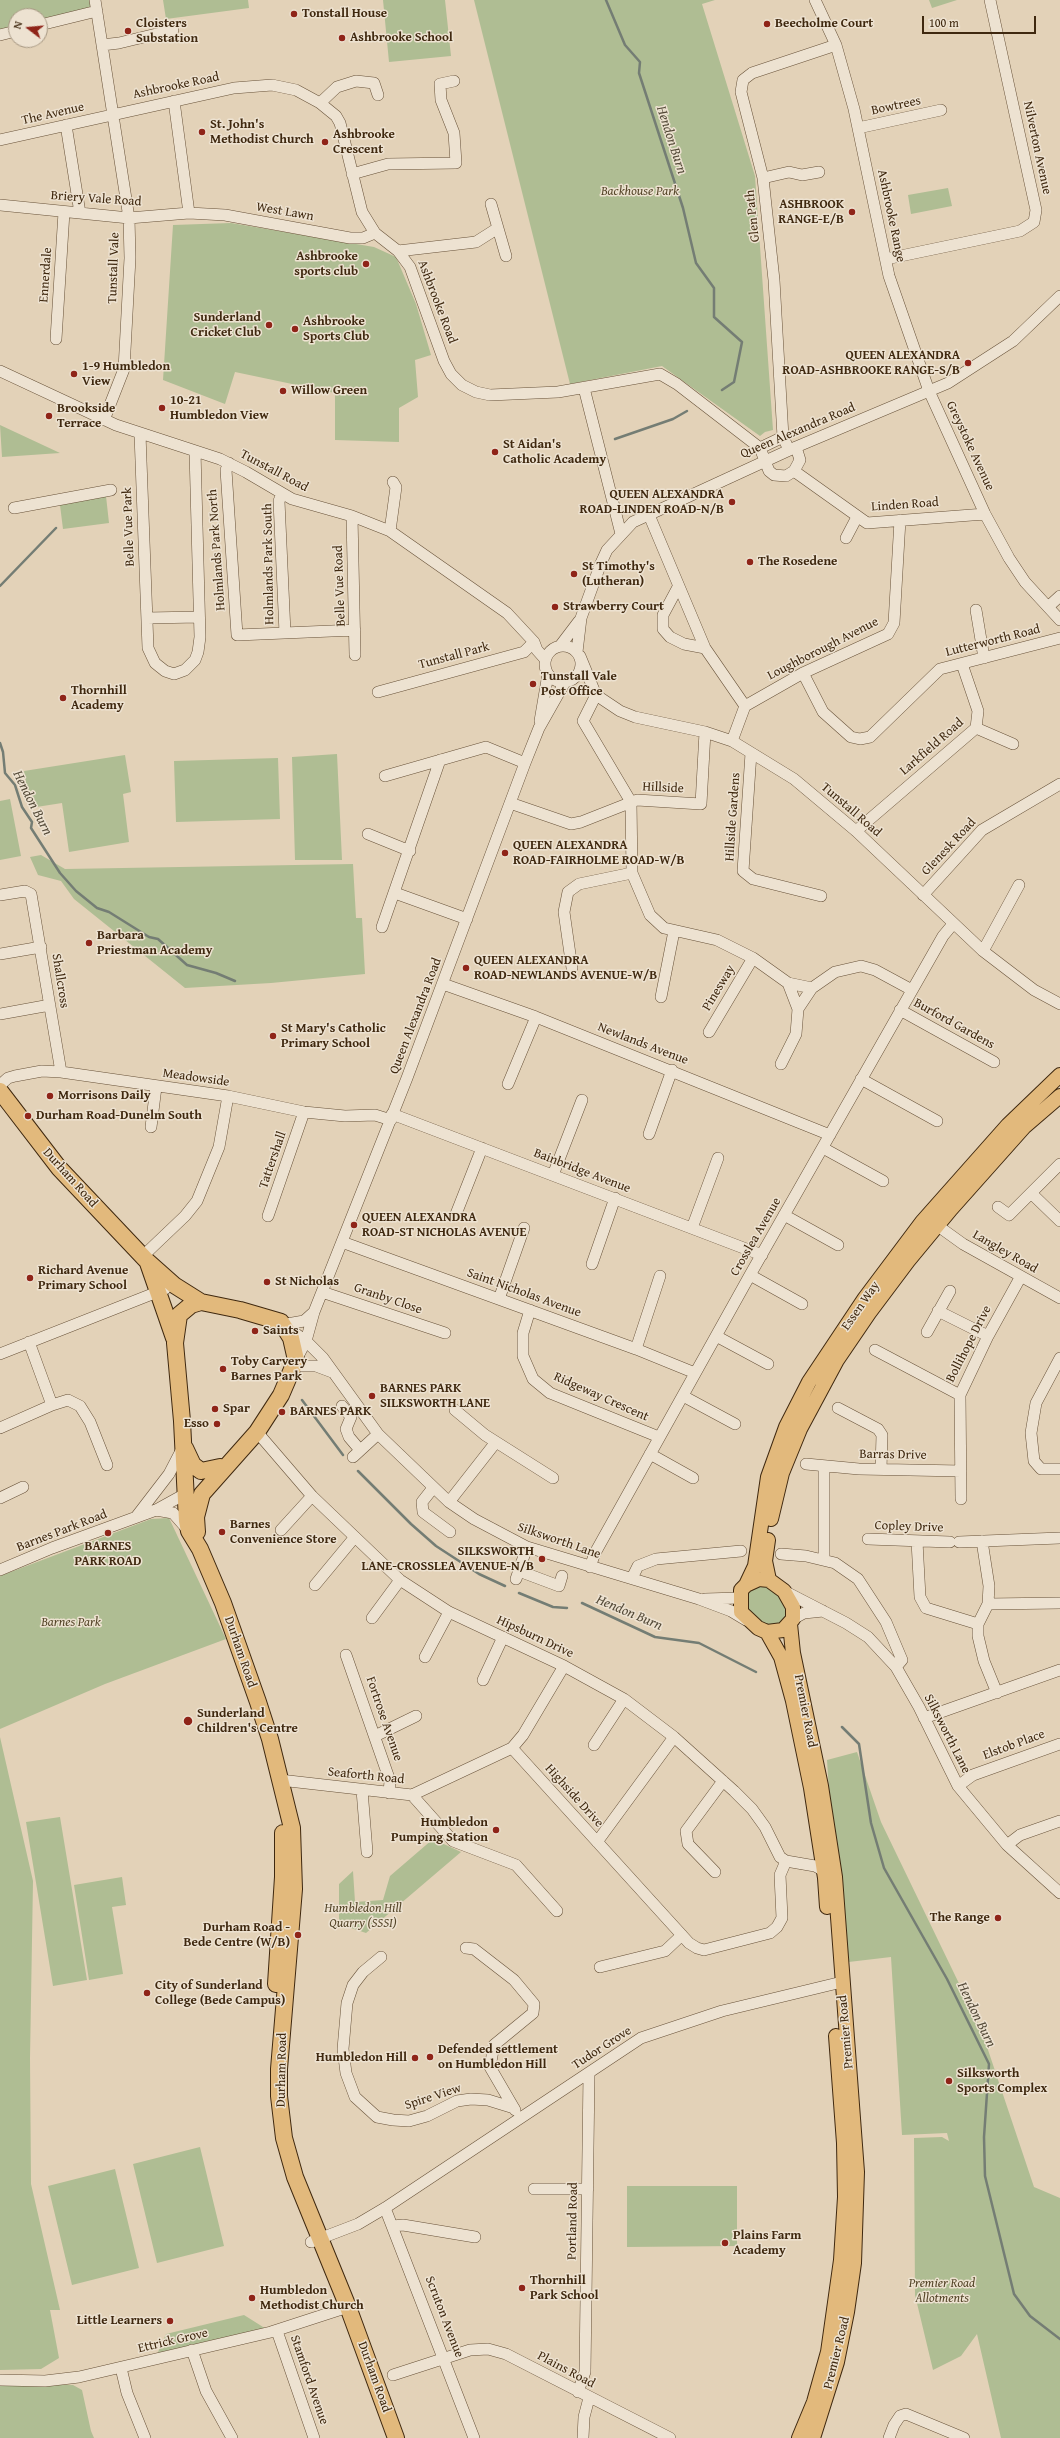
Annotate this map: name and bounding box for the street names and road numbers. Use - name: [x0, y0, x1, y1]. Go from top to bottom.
- street label: Ashbrooke Road: [131, 69, 221, 103]
- street label: Bowtrees: [870, 93, 922, 119]
- street label: The Avenue: [20, 99, 86, 129]
- street label: Nilverton Avenue: [1020, 100, 1054, 196]
- street label: Ashbrooke Range: [874, 168, 908, 264]
- street label: Briery Vale Road: [50, 188, 142, 210]
- street label: Glen Path: [742, 189, 764, 243]
- street label: West Lawn: [255, 199, 315, 225]
- street label: Tunstall Vale: [105, 232, 123, 304]
- street label: Ennerdale: [36, 247, 56, 303]
- street label: Ashbrooke Road: [414, 258, 460, 346]
- street label: Greystoke Avenue: [942, 399, 998, 493]
- street label: Queen Alexandra Road: [738, 400, 858, 462]
- street label: Tunstall Road: [237, 447, 311, 495]
- street label: Belle Vue Park: [120, 487, 138, 567]
- street label: Holmlands Park North: [205, 489, 229, 611]
- street label: Linden Road: [871, 495, 939, 515]
- street label: Holmlands Park South: [260, 503, 278, 625]
- street label: Belle Vue Road: [331, 545, 349, 627]
- street label: Loughborough Avenue: [765, 614, 881, 684]
- street label: Lutterworth Road: [944, 622, 1042, 660]
- street label: Tunstall Park: [417, 639, 491, 673]
- street label: Larkfield Road: [897, 715, 967, 779]
- street label: Hillside Gardens: [722, 772, 744, 862]
- street label: Hillside: [642, 779, 684, 797]
- street label: Tunstall Road: [818, 780, 884, 840]
- street label: Glenesk Road: [919, 815, 979, 879]
- street label: Shallcross: [48, 953, 72, 1009]
- street label: Queen Alexandra Road: [387, 956, 445, 1076]
- street label: Pinesway: [699, 962, 739, 1014]
- street label: Burford Gardens: [911, 995, 997, 1053]
- street label: Newlands Avenue: [595, 1020, 691, 1068]
- street label: Meadowside: [162, 1066, 230, 1090]
- street label: Tattershall: [256, 1129, 290, 1191]
- street label: Durham Road: [39, 1145, 101, 1211]
- street label: Bainbridge Avenue: [531, 1145, 633, 1197]
- street label: Crosslea Avenue: [727, 1195, 785, 1279]
- street label: Langley Road: [970, 1227, 1040, 1277]
- street label: Saint Nicholas Avenue: [465, 1265, 583, 1321]
- street label: Essen Way: [838, 1278, 884, 1334]
- street label: Granby Close: [352, 1280, 424, 1318]
- street label: Bollihope Drive: [943, 1303, 995, 1385]
- street label: Ridgeway Crescent: [551, 1369, 651, 1425]
- street label: Barras Drive: [859, 1447, 927, 1463]
- street label: Barnes Park Road: [15, 1507, 109, 1555]
- street label: Copley Drive: [874, 1518, 944, 1536]
- street label: Silksworth Lane: [515, 1519, 603, 1563]
- street label: Hipsburn Drive: [494, 1612, 576, 1662]
- street label: Durham Road: [221, 1614, 259, 1690]
- street label: Premier Road: [790, 1673, 820, 1749]
- street label: Fortrose Avenue: [362, 1675, 406, 1763]
- street label: Silksworth Lane: [920, 1692, 974, 1776]
- street label: Elstob Place: [981, 1727, 1047, 1763]
- street label: Highside Drive: [541, 1761, 607, 1831]
- street label: Seaforth Road: [327, 1764, 405, 1788]
- street label: Premier Road: [835, 1994, 857, 2070]
- street label: Tudor Grove: [569, 2023, 635, 2073]
- street label: Durham Road: [274, 2033, 290, 2107]
- street label: Spire View: [403, 2081, 463, 2113]
- street label: Portland Road: [565, 2182, 581, 2260]
- street label: Scruton Avenue: [421, 2274, 467, 2360]
- street label: Premier Road: [820, 2315, 854, 2391]
- street label: Ettrick Grove: [137, 2325, 209, 2357]
- street label: Stamford Avenue: [286, 2333, 332, 2427]
- street label: Durham Road: [354, 2339, 394, 2415]
- street label: Plains Road: [535, 2348, 597, 2392]

